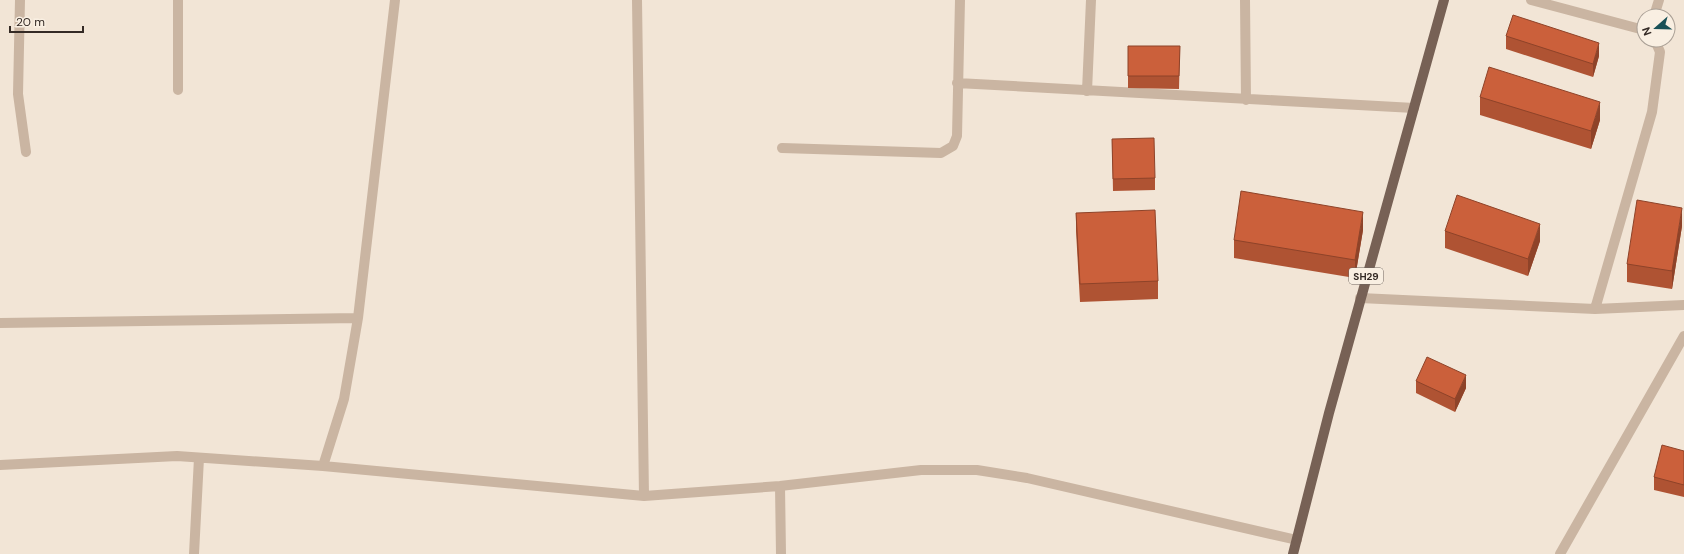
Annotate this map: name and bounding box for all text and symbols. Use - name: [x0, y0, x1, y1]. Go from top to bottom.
- scale bar: [10, 8, 83, 34]
- north arrow: [1636, 8, 1676, 48]
- text: 20 m: [16, 14, 45, 30]
- text: N: [1639, 25, 1655, 38]
- road number: SH29: [1349, 268, 1383, 284]

